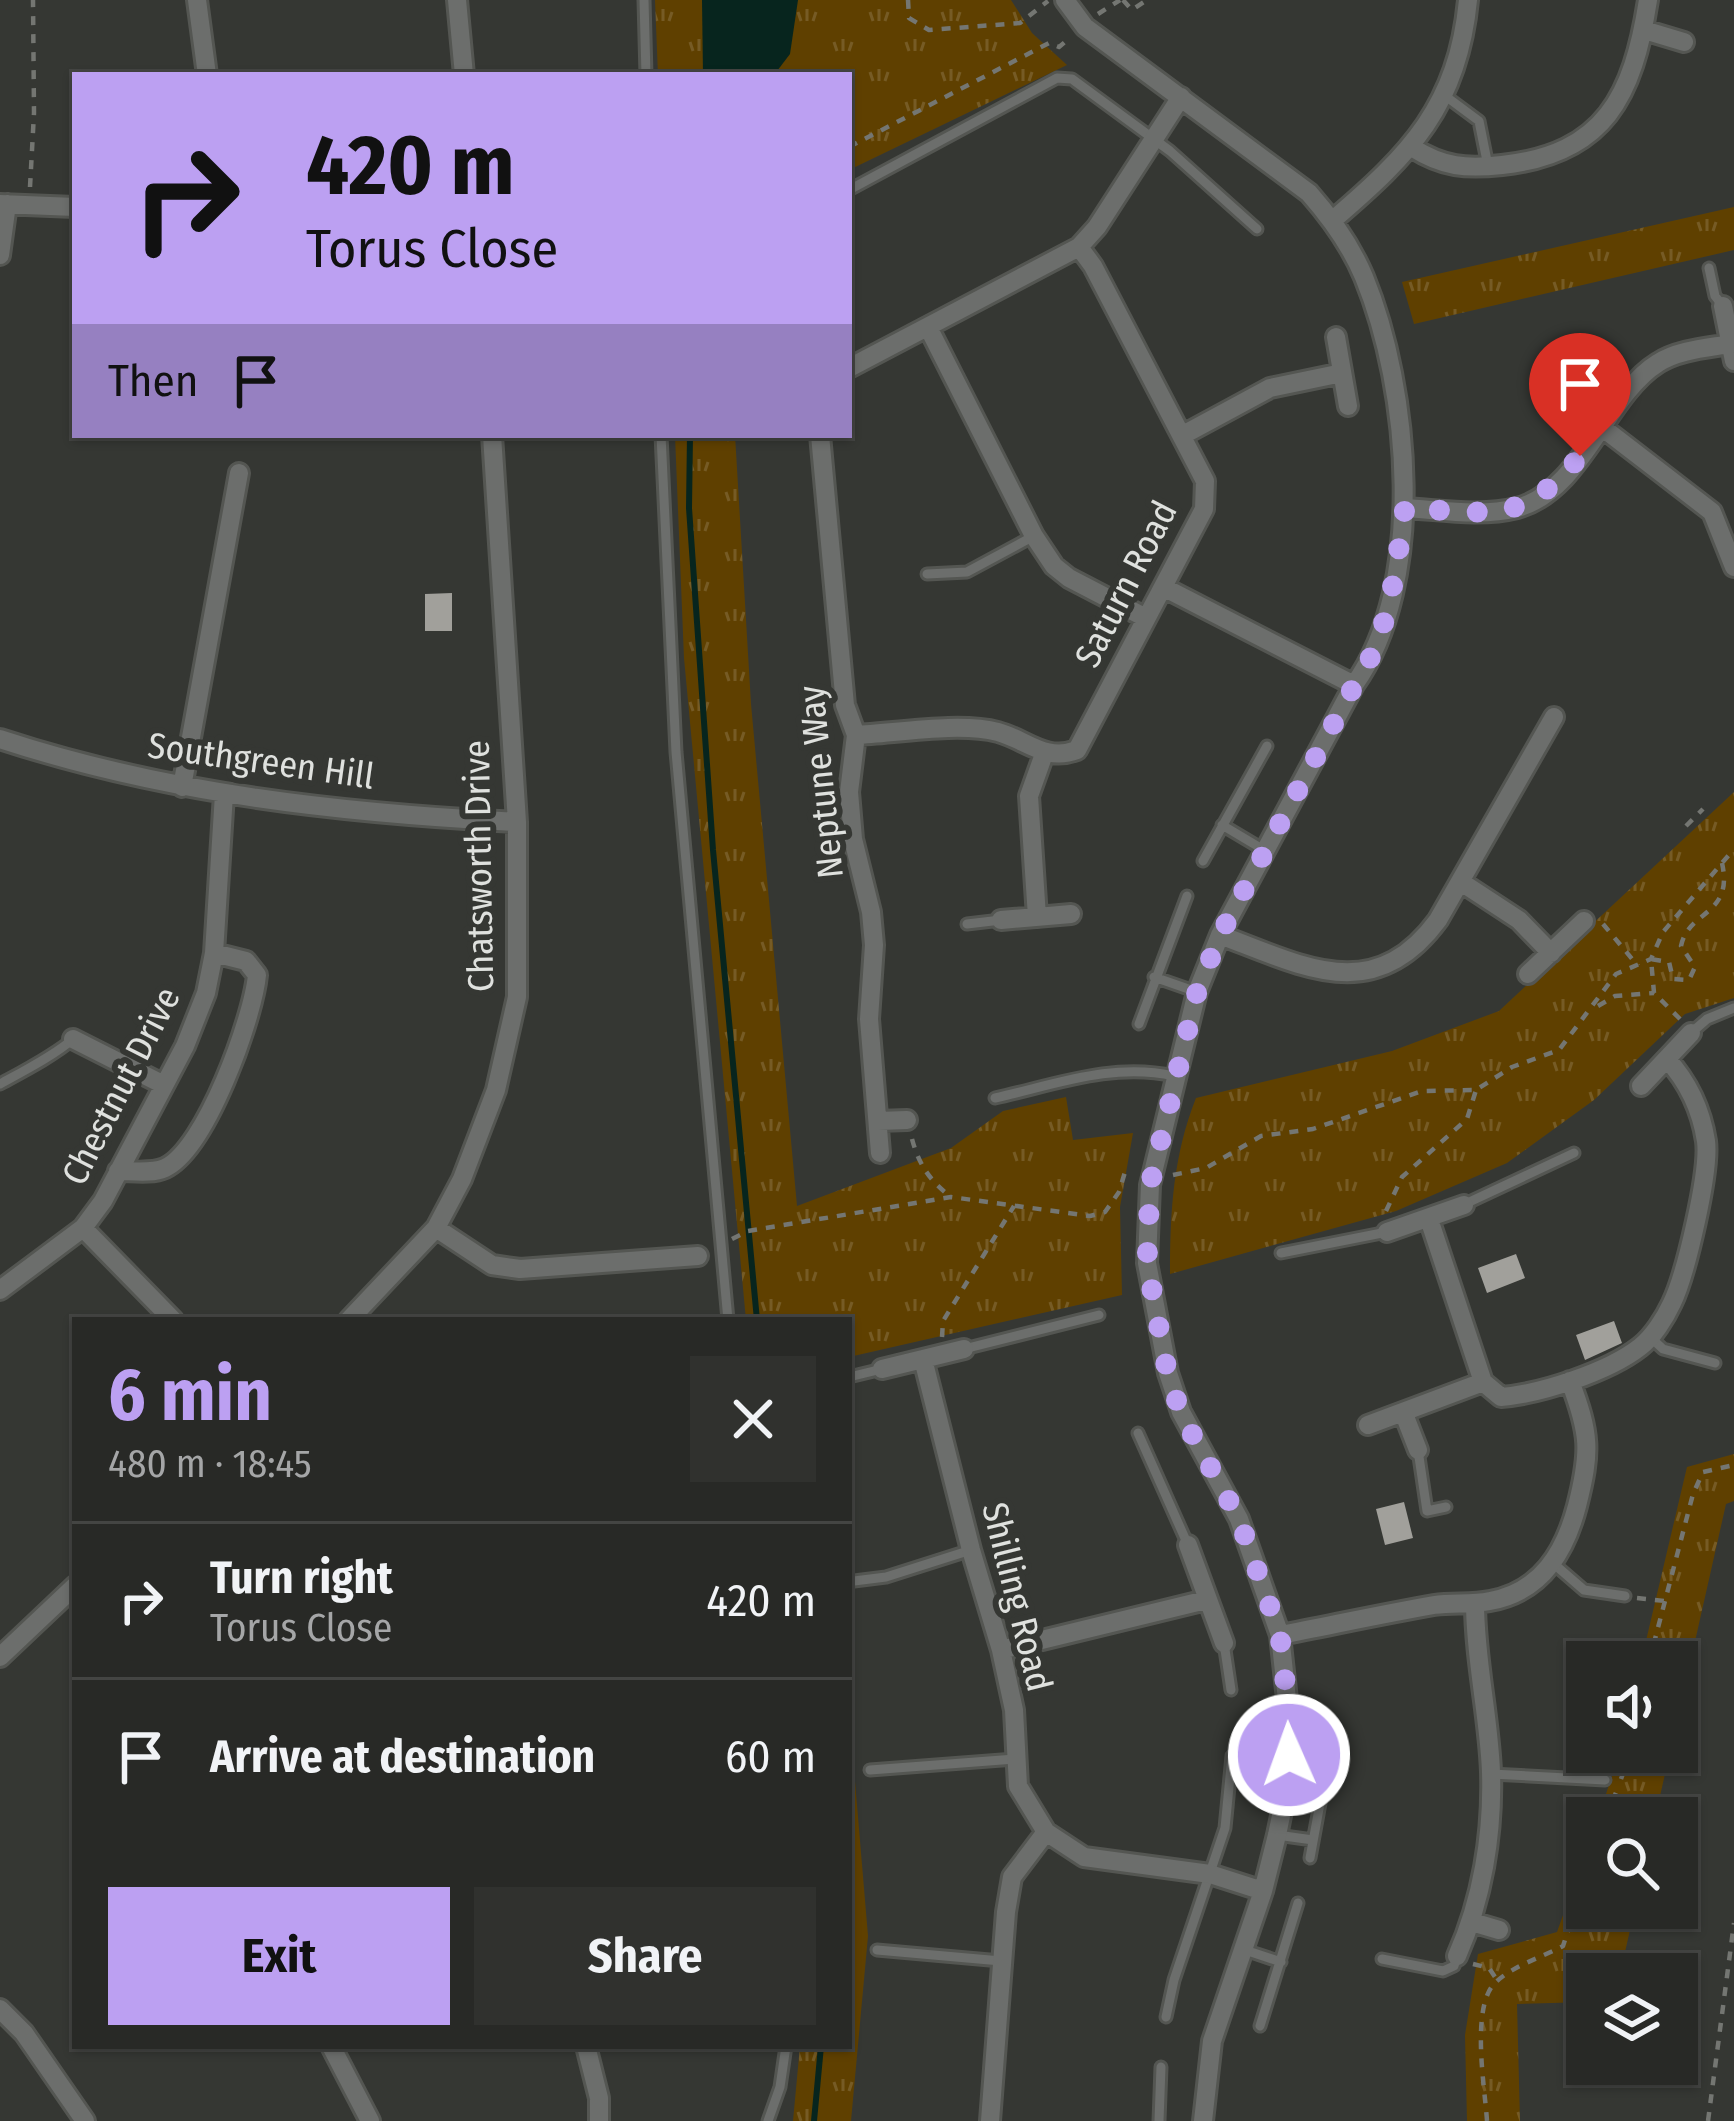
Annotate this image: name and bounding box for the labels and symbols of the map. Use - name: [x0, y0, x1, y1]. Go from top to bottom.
- pin: [1529, 333, 1631, 456]
- street label: Saturn Road: [1065, 493, 1187, 675]
- street label: Neptune Way: [789, 683, 853, 881]
- street label: Southgreen Hill: [145, 723, 377, 799]
- street label: Chatsworth Drive: [455, 740, 503, 992]
- street label: Chestnut Drive: [52, 980, 190, 1192]
- street label: Shilling Road: [972, 1498, 1062, 1696]
- position arrow: [1226, 1692, 1352, 1818]

